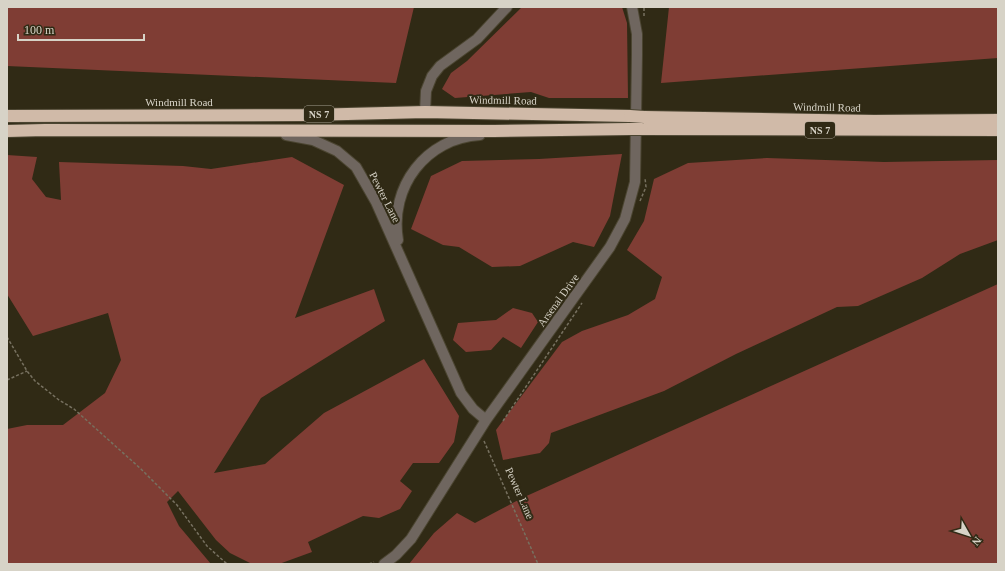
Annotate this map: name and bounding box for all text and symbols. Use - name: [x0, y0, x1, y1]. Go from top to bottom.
- scale bar: [18, 16, 144, 42]
- text: 100 m: [24, 23, 55, 37]
- street label: Windmill Road: [469, 93, 537, 107]
- street label: Windmill Road: [145, 96, 213, 108]
- street label: Windmill Road: [793, 100, 861, 114]
- road number: NS 7: [304, 106, 334, 122]
- road number: NS 7: [805, 122, 835, 138]
- street label: Pewter Lane: [367, 170, 403, 224]
- street label: Arsenal Drive: [535, 271, 581, 329]
- street label: Pewter Lane: [503, 465, 537, 521]
- north arrow: [949, 515, 989, 555]
- text: N: [970, 534, 984, 548]

